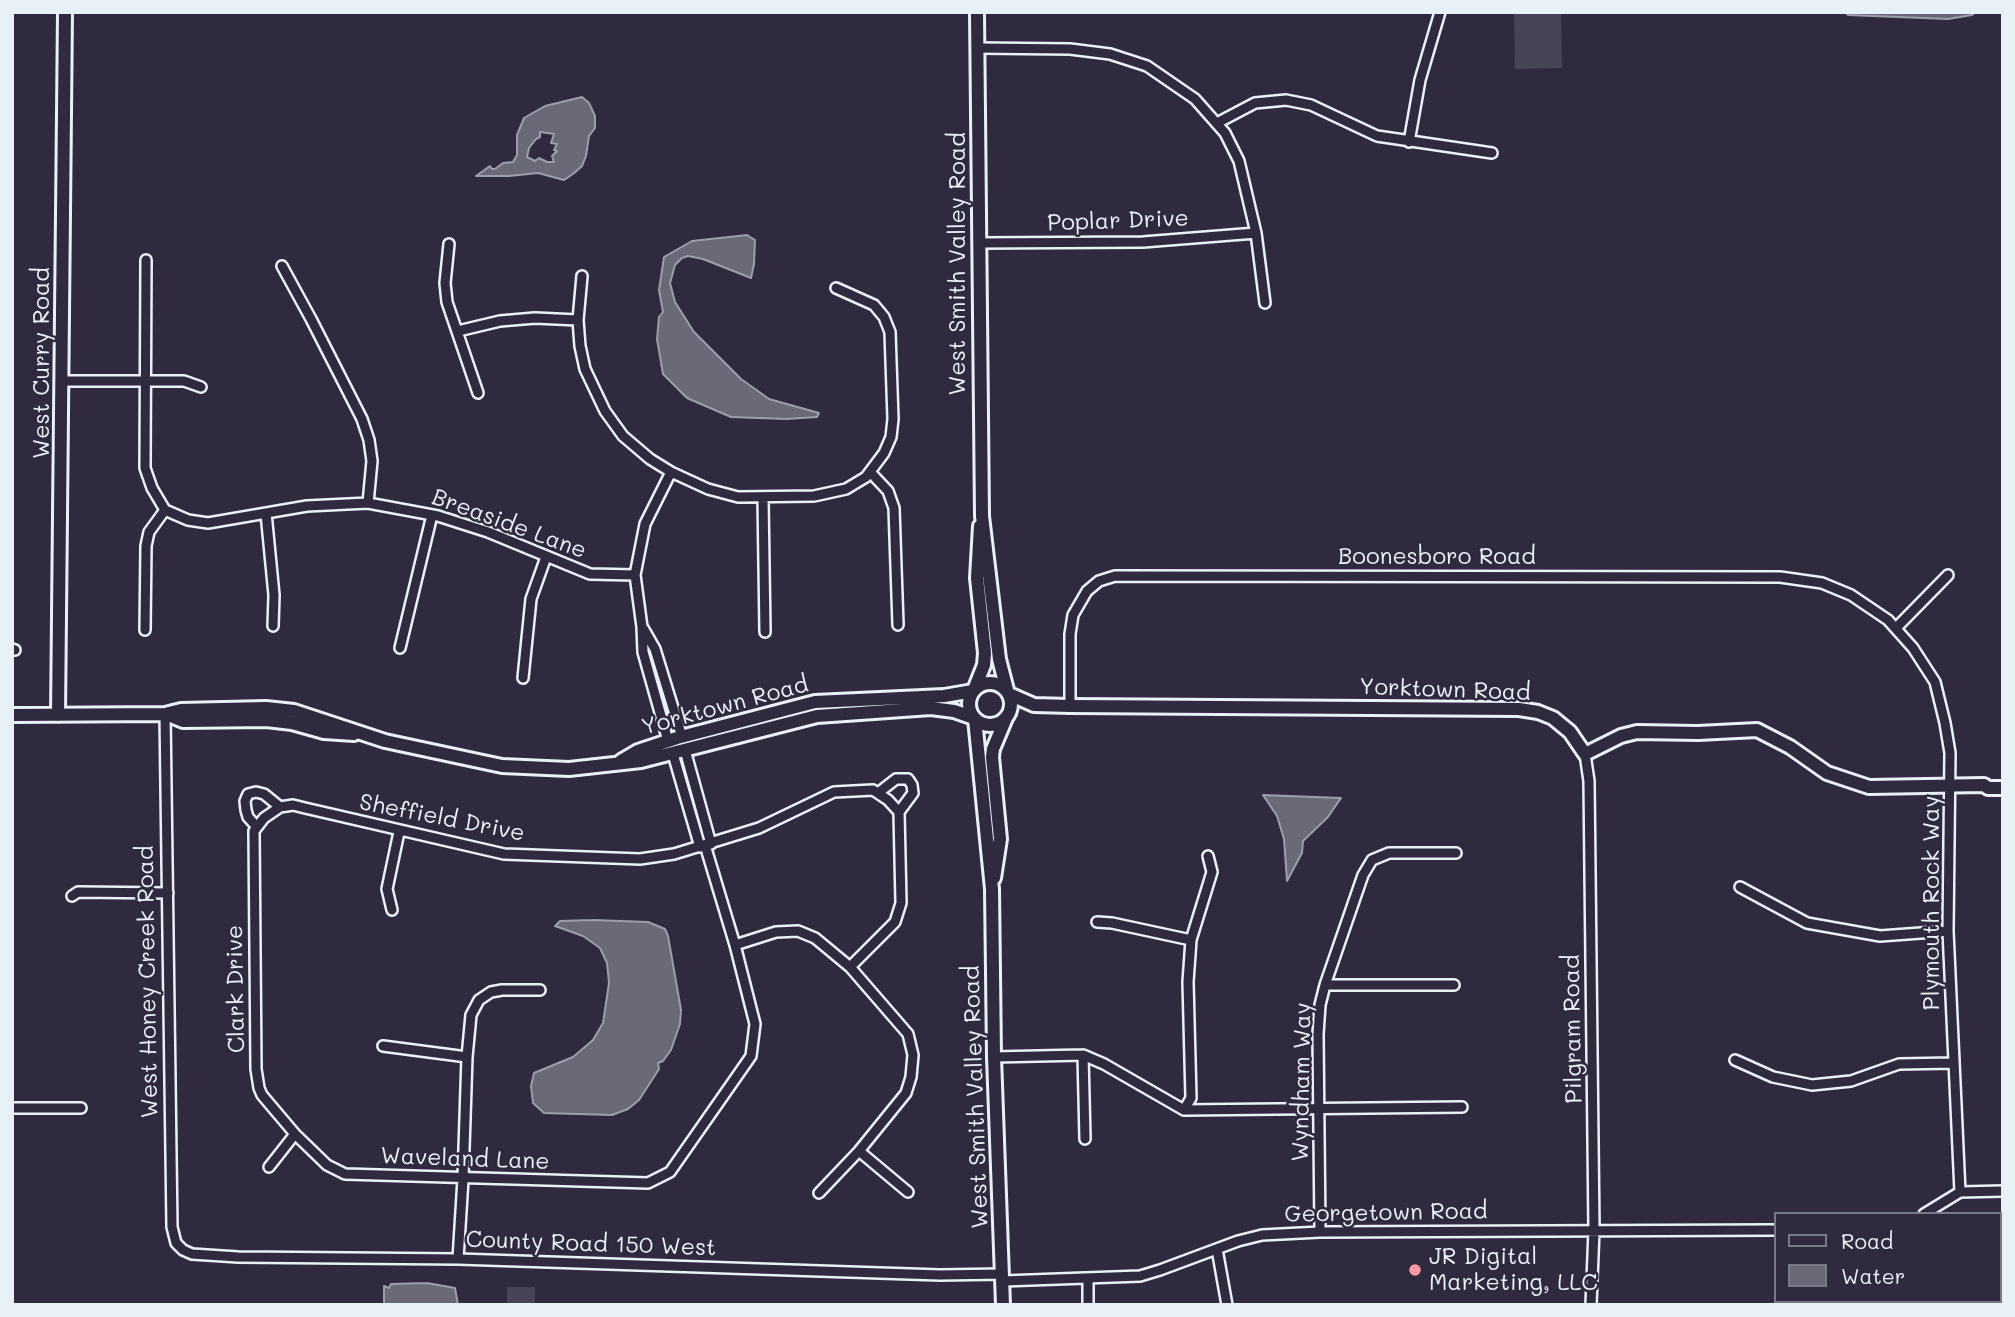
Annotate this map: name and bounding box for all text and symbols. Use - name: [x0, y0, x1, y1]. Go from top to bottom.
- street label: West Smith Valley Road: [944, 132, 972, 396]
- street label: Poplar Drive: [1047, 205, 1189, 237]
- street label: West Curry Road: [28, 267, 56, 459]
- street label: Breaside Lane: [428, 483, 590, 565]
- street label: Boonesboro Road: [1338, 543, 1536, 571]
- street label: Yorktown Road: [639, 670, 811, 742]
- street label: Yorktown Road: [1359, 673, 1531, 707]
- street label: Sheffield Drive: [357, 788, 527, 848]
- street label: Plymouth Rock Way: [1918, 796, 1946, 1010]
- street label: West Honey Creek Road: [132, 845, 164, 1119]
- street label: Clark Drive: [221, 925, 251, 1053]
- street label: Pilgram Road: [1558, 954, 1588, 1104]
- street label: West Smith Valley Road: [958, 965, 994, 1229]
- street label: Wyndham Way: [1287, 1002, 1317, 1162]
- street label: Waveland Lane: [380, 1142, 550, 1176]
- street label: Georgetown Road: [1284, 1197, 1488, 1229]
- legend: [1773, 1212, 2001, 1303]
- street label: County Road 150 West: [465, 1226, 717, 1262]
- text: Road: [1841, 1227, 1893, 1254]
- place label: JR Digital Marketing, LLC: [1429, 1243, 1598, 1297]
- marker: JR Digital Marketing, LLC: [1407, 1262, 1423, 1278]
- text: Water: [1841, 1262, 1905, 1289]

